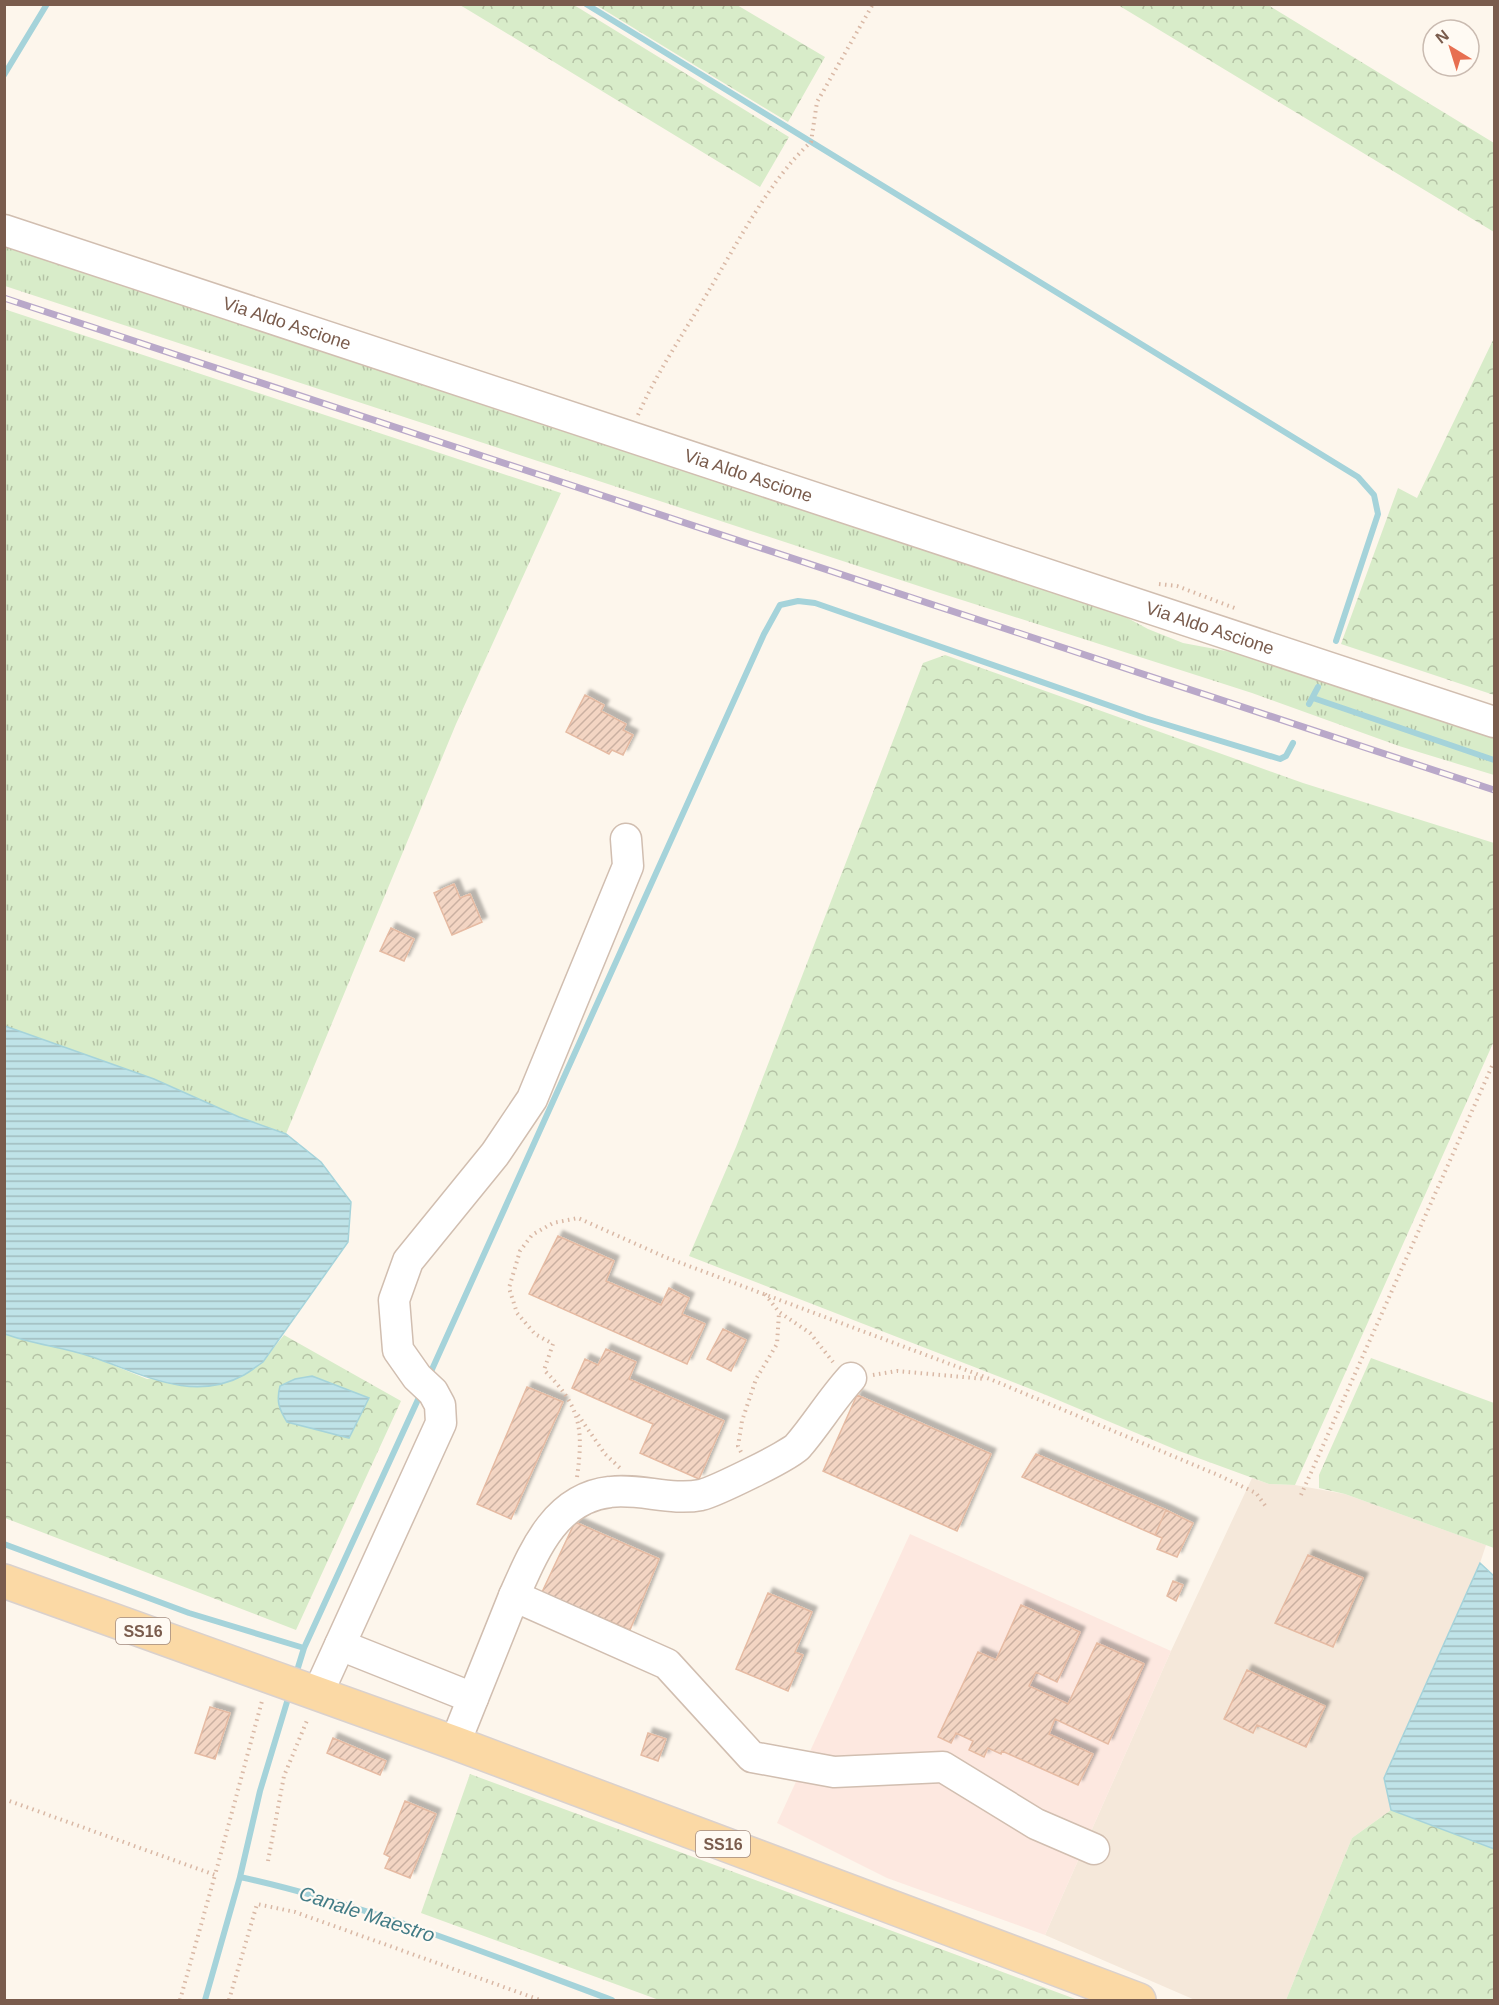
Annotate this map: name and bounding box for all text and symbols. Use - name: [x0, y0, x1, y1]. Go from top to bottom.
- north arrow: [1421, 18, 1481, 78]
- text: N: [1432, 26, 1452, 47]
- street label: Via Aldo Ascione: [220, 293, 354, 354]
- street label: Via Aldo Ascione: [682, 445, 815, 506]
- street label: Via Aldo Ascione: [1143, 598, 1277, 659]
- road number: SS16: [116, 1618, 170, 1644]
- road number: SS16: [696, 1831, 750, 1857]
- water label: Canale Maestro: [296, 1882, 438, 1946]

